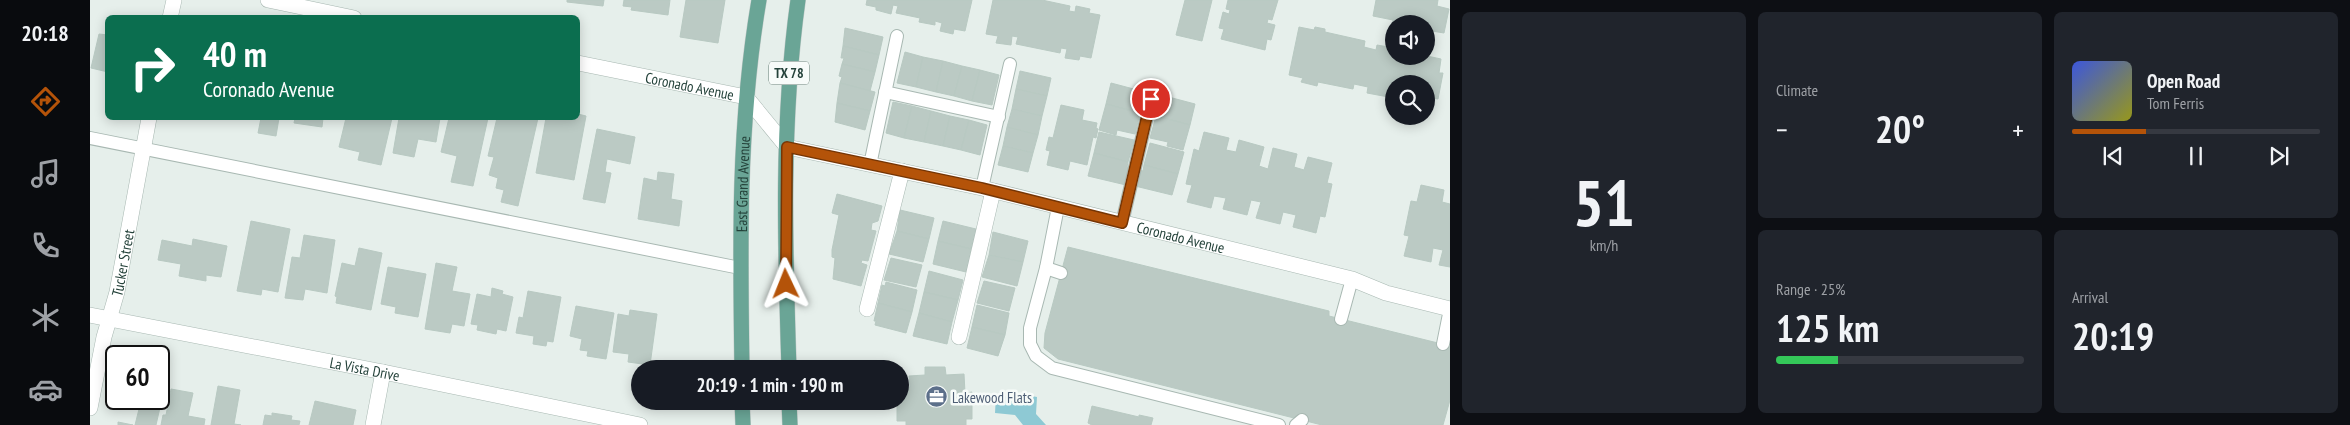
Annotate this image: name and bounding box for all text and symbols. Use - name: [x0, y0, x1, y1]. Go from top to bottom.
- map controls: [1385, 15, 1435, 125]
- button: sound: [1385, 15, 1435, 65]
- text: 20:18: [21, 19, 69, 47]
- text: 40 m: [203, 31, 267, 77]
- icon: right: [120, 35, 185, 100]
- road number: TX 78: [769, 62, 809, 84]
- street label: Coronado Avenue: [644, 67, 736, 104]
- text: Open Road: [2147, 69, 2220, 93]
- text: Coronado Avenue: [203, 75, 335, 103]
- button: search: [1385, 75, 1435, 125]
- pin: [1130, 78, 1172, 120]
- text: Climate: [1776, 80, 1818, 100]
- icon: directions: [28, 84, 63, 119]
- icon: arrive: [1137, 85, 1165, 113]
- text: Tom Ferris: [2147, 93, 2204, 113]
- text: 20°: [1875, 104, 1925, 153]
- text: −: [1776, 111, 1788, 148]
- text: +: [2012, 111, 2024, 148]
- street label: East Grand Avenue: [731, 135, 753, 232]
- icon: previous: [2099, 142, 2127, 170]
- icon: pause: [2182, 142, 2210, 170]
- icon: next: [2265, 142, 2293, 170]
- icon: music: [28, 156, 63, 191]
- text: 51: [1573, 160, 1635, 244]
- street label: Coronado Avenue: [1135, 217, 1227, 257]
- icon: phone: [28, 228, 63, 263]
- street label: Tucker Street: [107, 228, 138, 298]
- text: km/h: [1590, 235, 1618, 255]
- position arrow: [759, 257, 811, 309]
- text: Range · 25%: [1776, 279, 1845, 299]
- text: Arrival: [2072, 287, 2108, 307]
- icon: climate: [28, 300, 63, 335]
- text: 125 km: [1776, 303, 1879, 352]
- text: 20:19: [2072, 311, 2154, 360]
- speed limit sign: 60: [105, 345, 170, 410]
- street label: La Vista Drive: [328, 352, 401, 385]
- icon: car: [28, 372, 63, 407]
- text: 20:19 · 1 min · 190 m: [697, 373, 843, 397]
- office icon: Lakewood Flats: [924, 385, 948, 409]
- place label: Lakewood Flats: [952, 388, 1032, 407]

